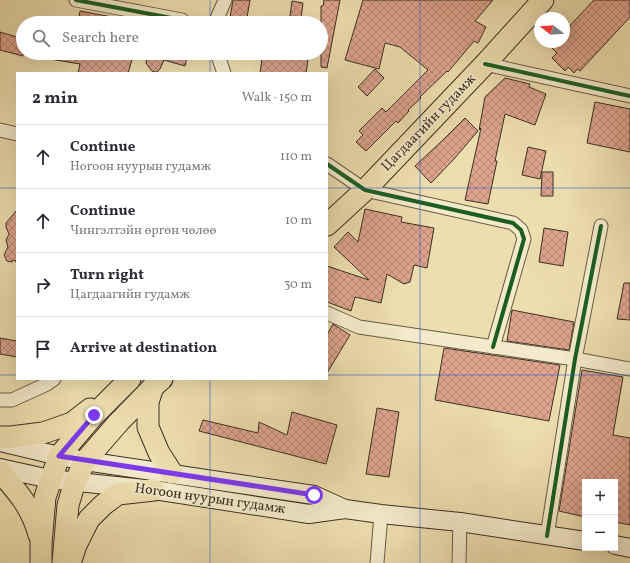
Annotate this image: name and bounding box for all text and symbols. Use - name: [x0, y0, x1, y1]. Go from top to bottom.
- north arrow: [534, 12, 570, 48]
- search box: [16, 16, 328, 60]
- icon: search: [30, 27, 52, 49]
- text: Search here: [62, 28, 139, 49]
- street label: Цагдаагийн гудамж: [377, 70, 481, 176]
- text: 2 min: [32, 87, 78, 110]
- text: Walk · 150 m: [242, 89, 312, 107]
- text: Continue: [70, 137, 135, 158]
- icon: ahead: [32, 146, 54, 168]
- text: 110 m: [280, 148, 312, 166]
- text: Ногоон нуурын гудамж: [70, 158, 211, 176]
- text: Continue: [70, 201, 135, 222]
- icon: ahead: [32, 210, 54, 232]
- text: 10 m: [285, 212, 312, 230]
- text: Чингэлтэйн өргөн чөлөө: [70, 222, 216, 240]
- text: Turn right: [70, 265, 144, 286]
- icon: right: [32, 274, 54, 296]
- text: 30 m: [284, 276, 312, 294]
- text: Цагдаагийн гудамж: [70, 286, 190, 304]
- icon: arrive: [32, 338, 54, 360]
- text: Arrive at destination: [70, 338, 217, 359]
- route end: [85, 406, 103, 424]
- street label: Ногоон нуурын гудамж: [133, 479, 287, 519]
- map controls: [582, 479, 618, 551]
- button: +: [582, 479, 618, 515]
- route start: [305, 486, 323, 504]
- button: −: [582, 515, 618, 551]

